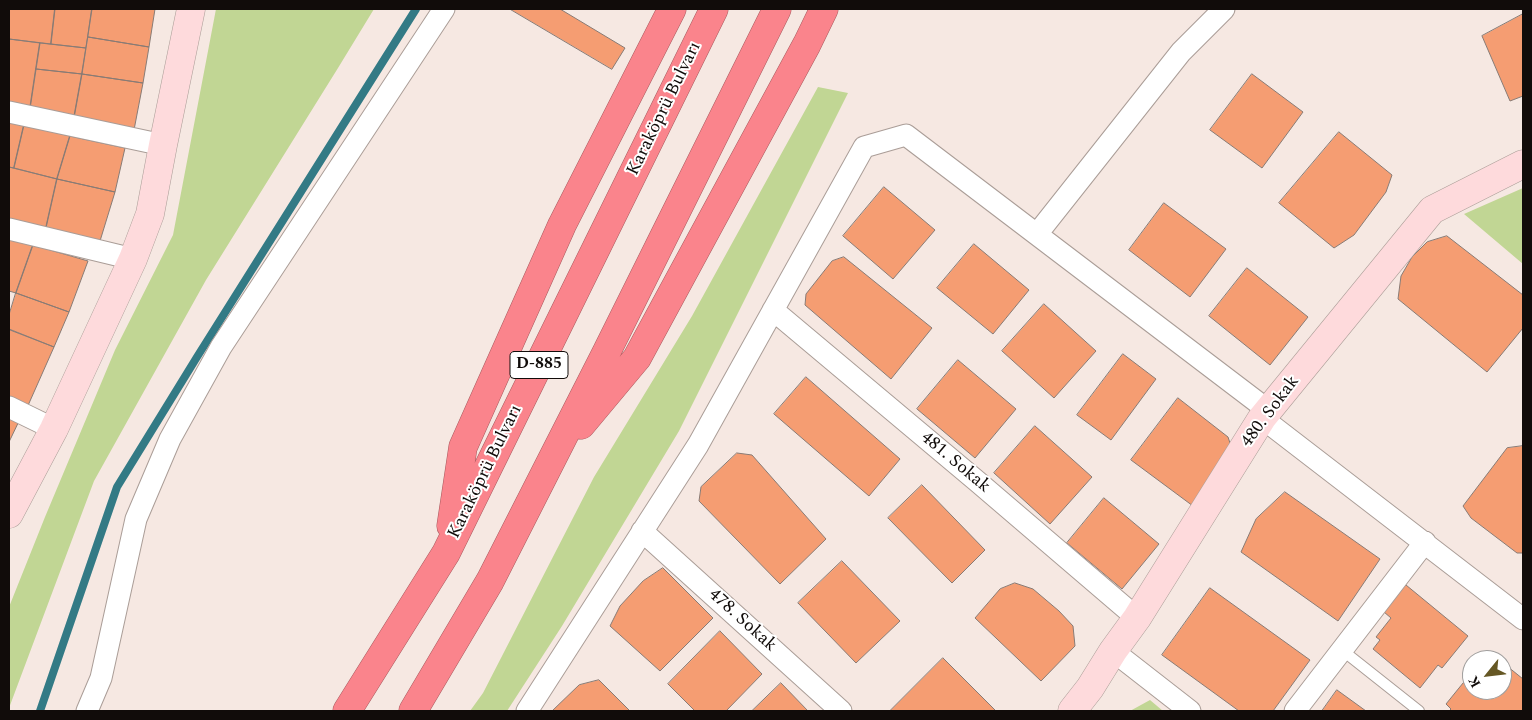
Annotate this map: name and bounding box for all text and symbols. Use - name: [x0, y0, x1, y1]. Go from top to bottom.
- street label: Karaköprü Bulvarı: [623, 39, 707, 179]
- road number: D-885: [510, 352, 568, 378]
- street label: 480. Sokak: [1237, 372, 1305, 452]
- street label: Karaköprü Bulvarı: [444, 402, 528, 542]
- street label: 481. Sokak: [916, 428, 994, 498]
- street label: 478. Sokak: [703, 585, 781, 657]
- north arrow: [1462, 650, 1512, 700]
- text: K: [1463, 672, 1486, 692]

